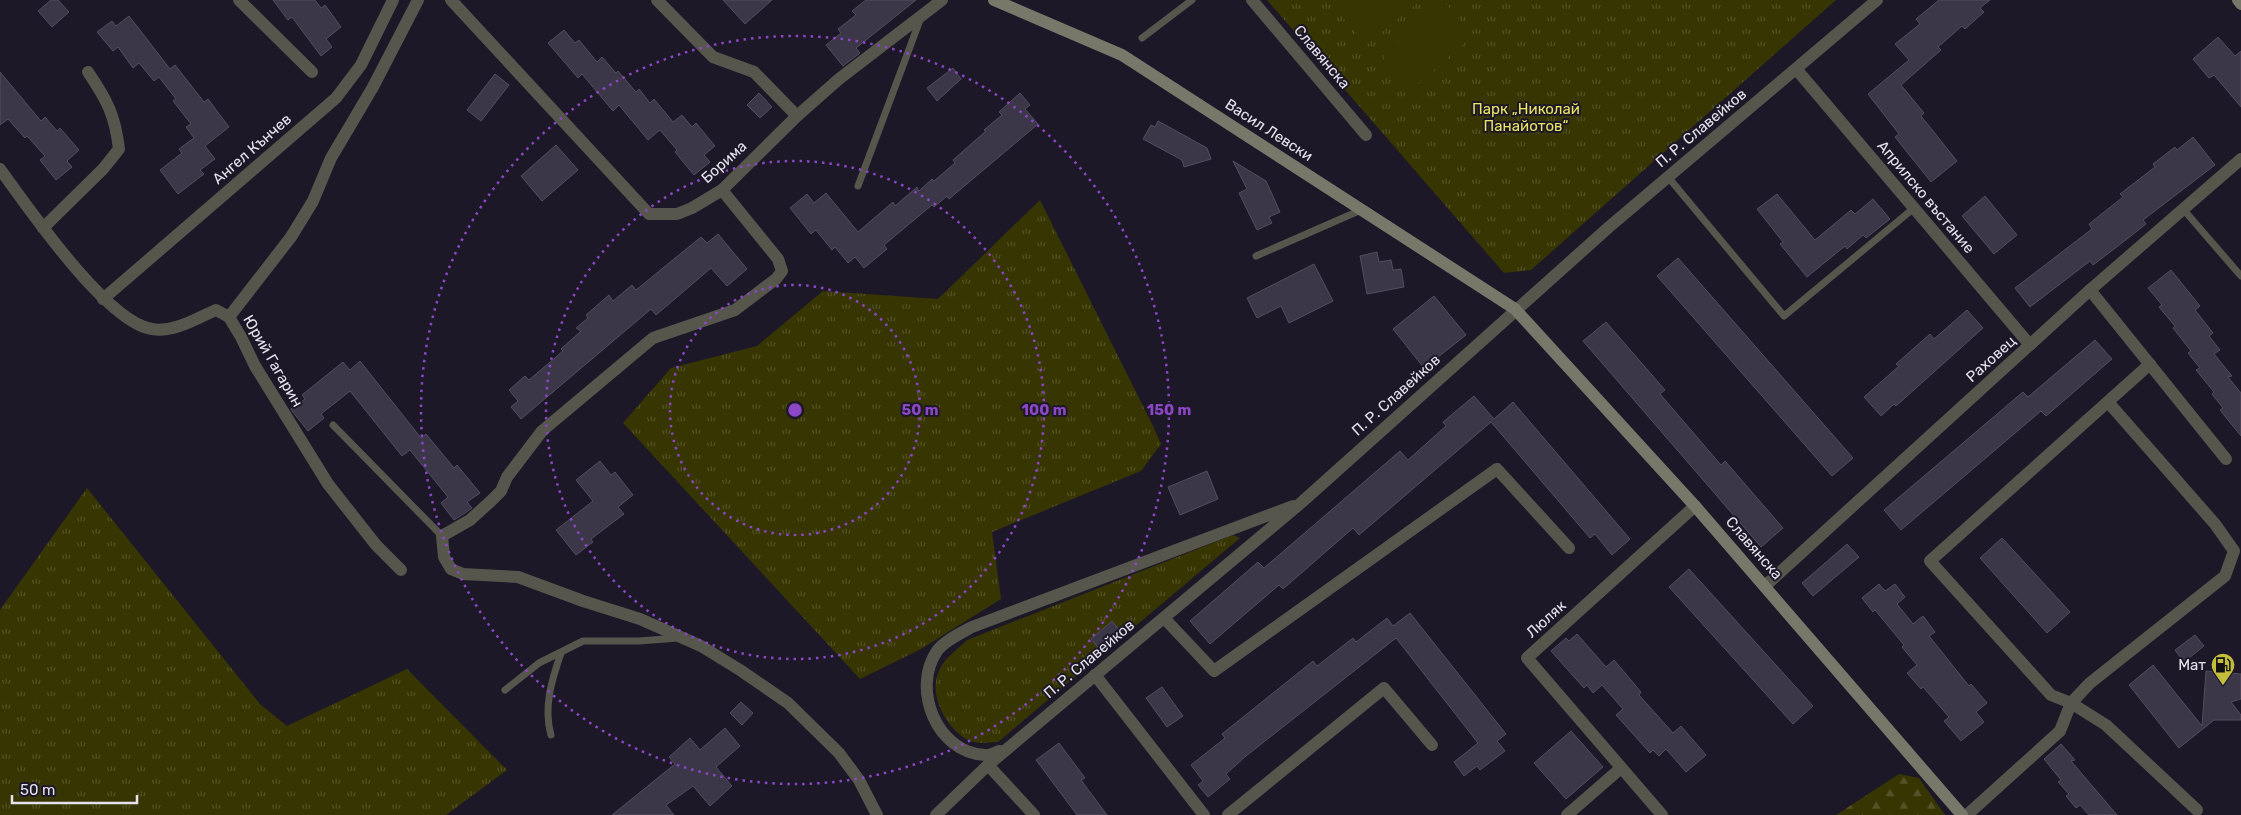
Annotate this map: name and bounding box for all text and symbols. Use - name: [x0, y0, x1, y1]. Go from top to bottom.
- street label: Славянска: [1290, 22, 1354, 92]
- street label: П. Р. Славейков: [1652, 85, 1750, 171]
- street label: Васил Левски: [1222, 95, 1316, 165]
- park label: Парк „Николай Панайотов“: [1472, 100, 1580, 135]
- street label: Ангел Кънчев: [209, 110, 295, 188]
- street label: Борима: [698, 137, 750, 187]
- street label: Априлско въстание: [1874, 137, 1978, 257]
- street label: Юрий Гагарин: [239, 312, 307, 410]
- street label: Раховец: [1962, 332, 2020, 386]
- street label: П. Р. Славейков: [1348, 351, 1444, 439]
- centre of rings: [786, 401, 804, 419]
- text: 50 m: [902, 401, 938, 419]
- text: 100 m: [1022, 401, 1066, 419]
- text: 150 m: [1147, 401, 1191, 419]
- street label: Славянска: [1722, 513, 1786, 583]
- street label: Люляк: [1522, 596, 1570, 642]
- street label: П. Р. Славейков: [1040, 616, 1138, 702]
- fuel station icon: Мат: [2210, 652, 2236, 686]
- place label: Мат: [2178, 656, 2206, 674]
- scale bar: [12, 772, 138, 804]
- text: 50 m: [20, 781, 55, 799]

